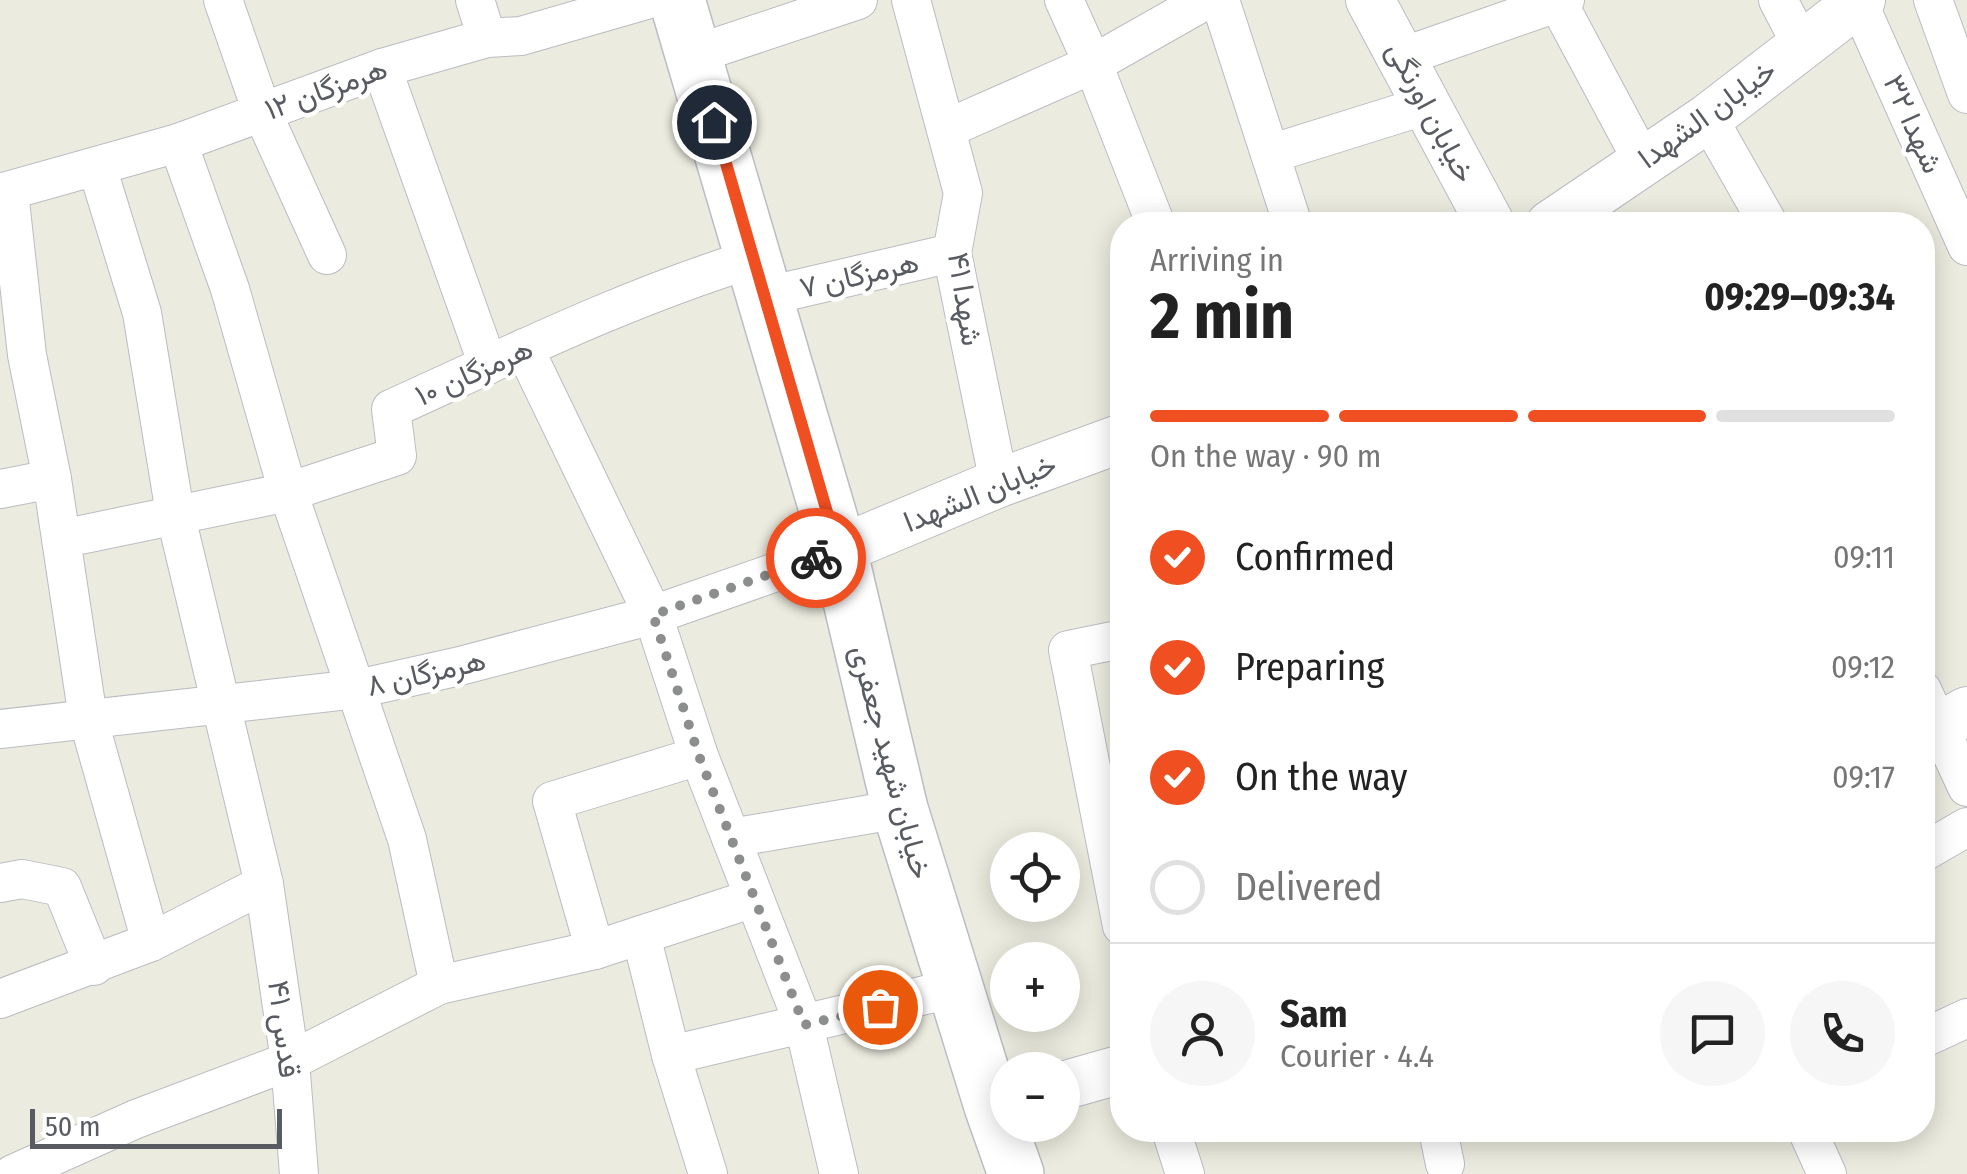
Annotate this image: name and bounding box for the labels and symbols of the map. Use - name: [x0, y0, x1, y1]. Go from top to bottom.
- street label: خیابان اورنگی: [1379, 35, 1483, 189]
- street label: هرمزگان ۱۲: [260, 50, 392, 128]
- street label: خیابان الشهدا: [1631, 52, 1783, 176]
- street label: شهدا ۳۲: [1875, 69, 1951, 179]
- pin: [672, 80, 757, 165]
- street label: هرمزگان ۷: [796, 244, 922, 306]
- street label: شهدا ۴۱: [940, 250, 990, 348]
- street label: هرمزگان ۱۰: [410, 330, 538, 414]
- street label: خیابان الشهدا: [898, 446, 1062, 540]
- courier: [766, 508, 866, 608]
- street label: خیابان شهید جعفری: [843, 641, 939, 883]
- street label: هرمزگان ۸: [363, 642, 489, 704]
- pin: [838, 965, 923, 1050]
- street label: قدس ۴۱: [260, 978, 308, 1080]
- scale bar: [30, 1104, 282, 1148]

